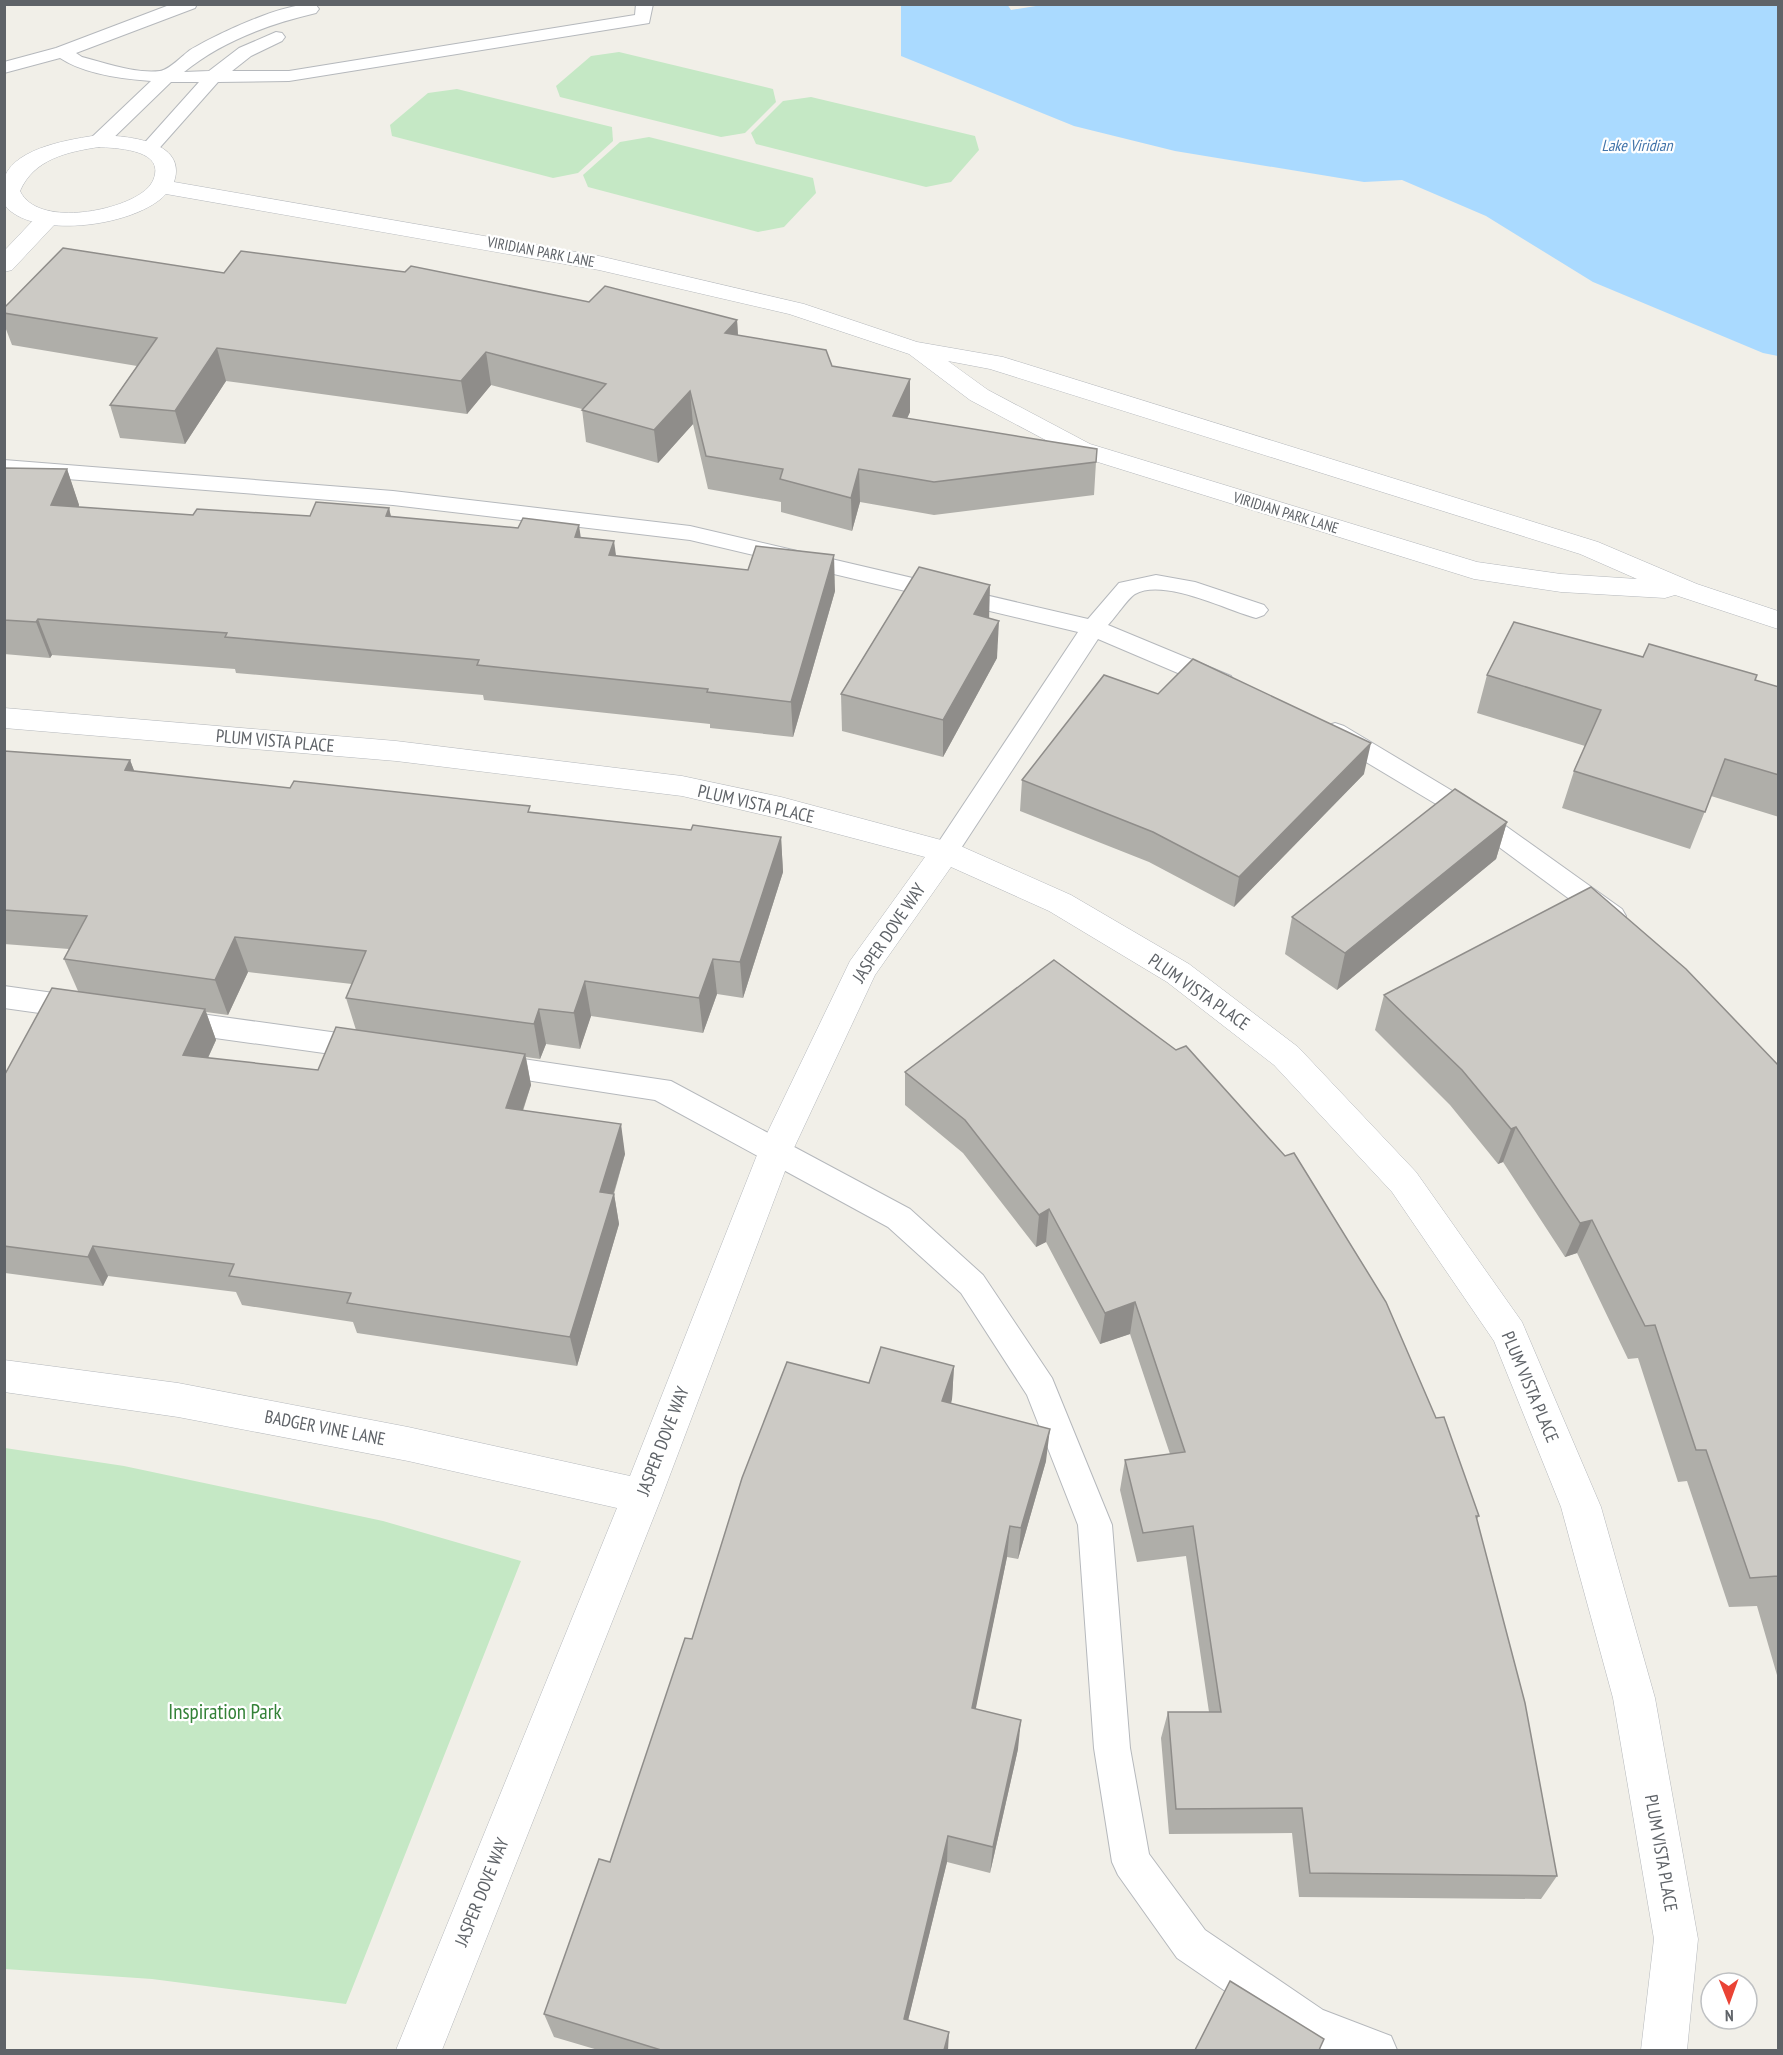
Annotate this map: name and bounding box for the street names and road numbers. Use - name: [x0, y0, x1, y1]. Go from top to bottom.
- street label: VIRIDIAN PARK LANE: [485, 232, 597, 271]
- street label: VIRIDIAN PARK LANE: [1230, 487, 1341, 538]
- street label: PLUM VISTA PLACE: [215, 724, 335, 757]
- street label: PLUM VISTA PLACE: [696, 779, 816, 828]
- street label: JASPER DOVE WAY: [846, 878, 931, 988]
- street label: PLUM VISTA PLACE: [1144, 948, 1254, 1035]
- street label: PLUM VISTA PLACE: [1497, 1328, 1564, 1446]
- street label: JASPER DOVE WAY: [631, 1382, 694, 1499]
- street label: BADGER VINE LANE: [263, 1405, 387, 1450]
- street label: PLUM VISTA PLACE: [1640, 1792, 1683, 1913]
- street label: JASPER DOVE WAY: [449, 1834, 514, 1950]

